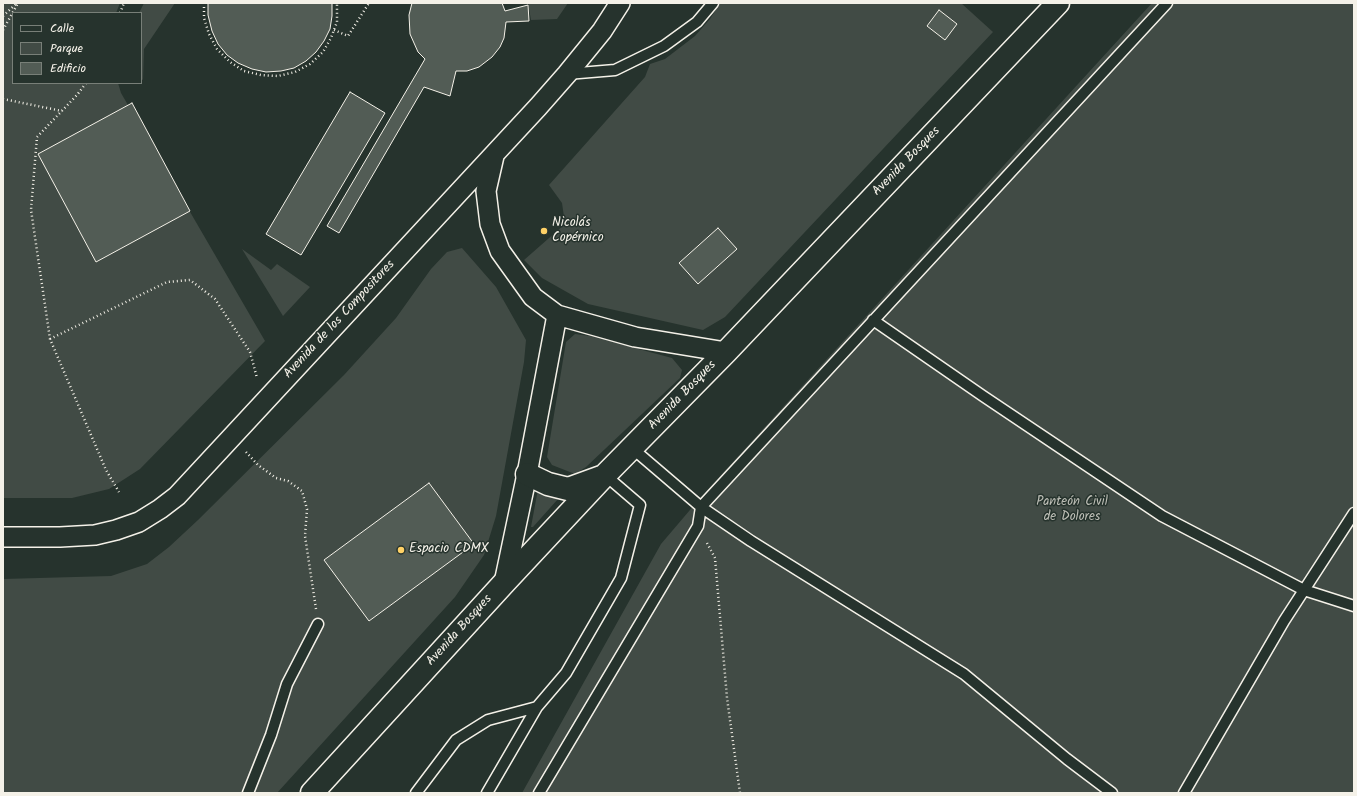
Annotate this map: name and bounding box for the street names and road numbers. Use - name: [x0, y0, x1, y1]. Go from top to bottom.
- street label: Avenida Bosques: [870, 124, 944, 200]
- street label: Avenida de los Compositores: [281, 258, 399, 382]
- street label: Avenida Bosques: [646, 358, 720, 434]
- street label: Avenida Bosques: [424, 592, 496, 670]

